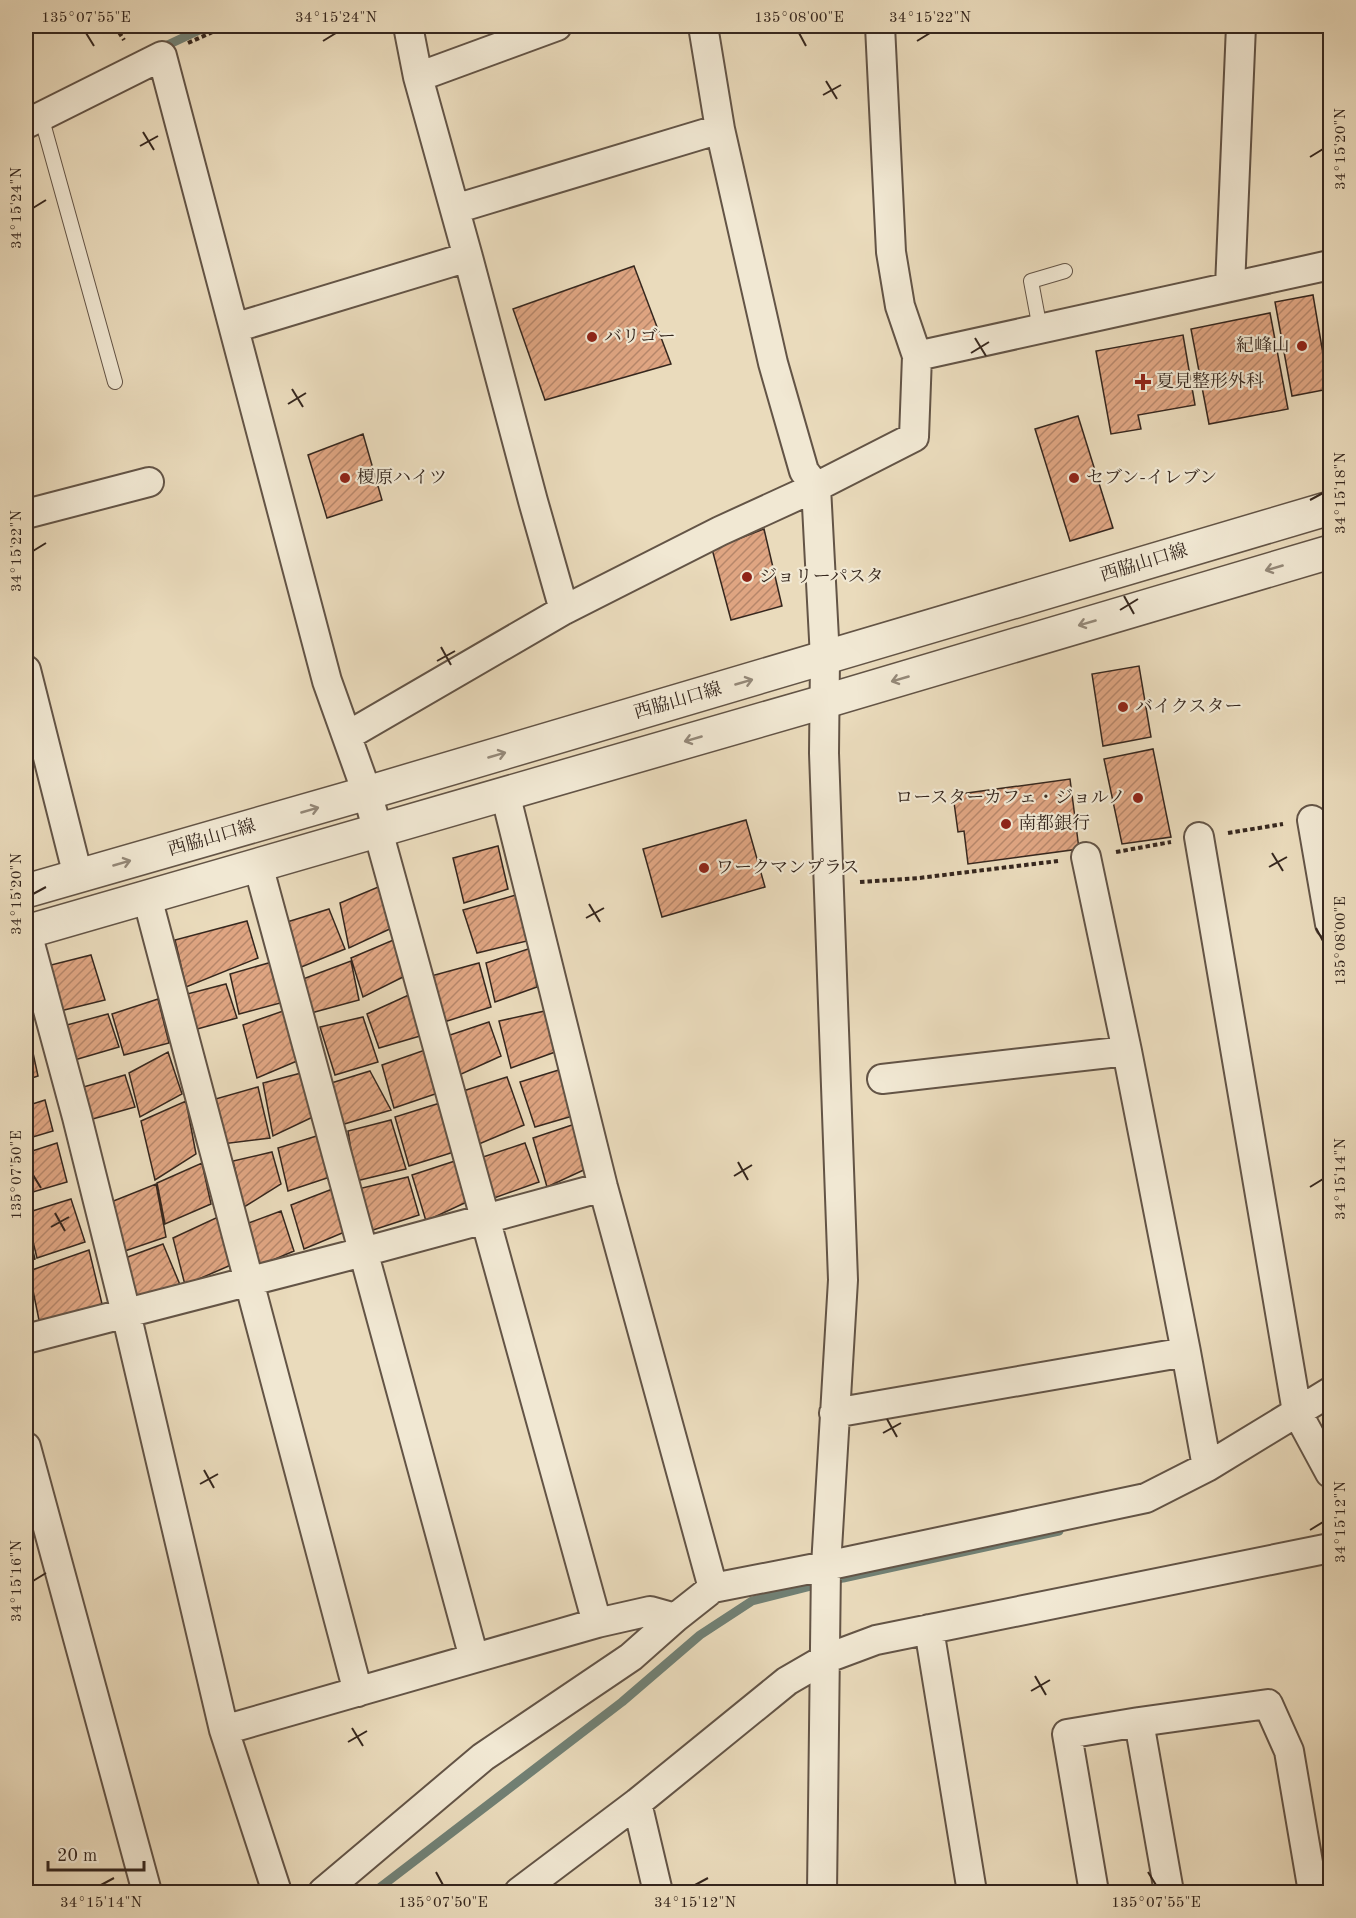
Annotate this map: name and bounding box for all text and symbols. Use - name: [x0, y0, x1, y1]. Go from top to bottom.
- text: 135°07'55"E: [41, 11, 131, 26]
- text: 34°15'24"N: [295, 11, 377, 26]
- text: 135°08'00"E: [754, 11, 844, 26]
- text: 34°15'22"N: [889, 11, 971, 26]
- text: 34°15'20"N: [1334, 108, 1349, 190]
- text: 34°15'24"N: [10, 167, 25, 249]
- place label: バリゴー: [604, 327, 676, 346]
- marker: バリゴー: [585, 330, 599, 344]
- place label: 紀峰山: [1236, 335, 1290, 355]
- marker: 紀峰山: [1295, 339, 1309, 353]
- place label: 夏見整形外科: [1156, 371, 1264, 391]
- marker: 夏見整形外科: [1134, 373, 1152, 391]
- text: 34°15'18"N: [1334, 452, 1349, 534]
- place label: 榎原ハイツ: [357, 467, 447, 487]
- place label: セブン-イレブン: [1086, 468, 1217, 487]
- marker: 榎原ハイツ: [338, 471, 352, 485]
- marker: セブン-イレブン: [1067, 471, 1081, 485]
- text: 34°15'22"N: [10, 510, 25, 592]
- street label: 西脇山口線: [1098, 539, 1190, 585]
- one-way arrow: [1265, 563, 1284, 574]
- place label: ジョリーパスタ: [759, 567, 884, 586]
- marker: ジョリーパスタ: [740, 570, 754, 584]
- one-way arrow: [1078, 618, 1097, 629]
- one-way arrow: [891, 674, 910, 685]
- one-way arrow: [734, 676, 753, 687]
- street label: 西脇山口線: [632, 678, 724, 722]
- place label: バイクスター: [1135, 698, 1242, 716]
- marker: バイクスター: [1116, 700, 1130, 714]
- one-way arrow: [684, 734, 703, 745]
- one-way arrow: [487, 749, 506, 760]
- place label: ロースターカフェ・ジョルノ: [895, 788, 1126, 807]
- marker: ロースターカフェ・ジョルノ: [1131, 791, 1145, 805]
- one-way arrow: [300, 804, 319, 815]
- place label: 南都銀行: [1018, 813, 1090, 833]
- street label: 西脇山口線: [166, 815, 258, 859]
- marker: 南都銀行: [999, 817, 1013, 831]
- text: 34°15'20"N: [10, 853, 25, 935]
- one-way arrow: [112, 857, 131, 868]
- place label: ワークマンプラス: [716, 858, 859, 877]
- marker: ワークマンプラス: [697, 861, 711, 875]
- text: 135°08'00"E: [1334, 896, 1349, 986]
- text: 135°07'50"E: [10, 1130, 25, 1220]
- text: 34°15'14"N: [1334, 1138, 1349, 1220]
- text: 34°15'12"N: [1334, 1481, 1349, 1563]
- text: 34°15'16"N: [10, 1540, 25, 1622]
- scale bar: [48, 1834, 144, 1872]
- text: 20 m: [57, 1847, 97, 1865]
- text: 34°15'14"N: [60, 1896, 142, 1911]
- text: 135°07'50"E: [398, 1896, 488, 1911]
- text: 34°15'12"N: [654, 1896, 736, 1911]
- text: 135°07'55"E: [1111, 1896, 1201, 1911]

